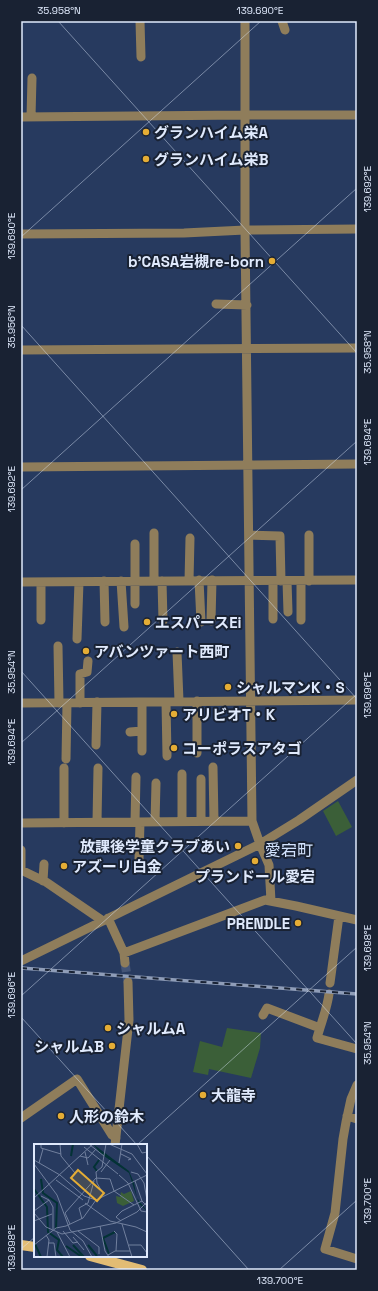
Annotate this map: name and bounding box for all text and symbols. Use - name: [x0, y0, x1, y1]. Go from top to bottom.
- text: 35.958°N: [37, 4, 81, 17]
- text: 139.690°E: [237, 4, 284, 17]
- place label: グランハイム栄A: [154, 123, 268, 142]
- marker: グランハイム栄A: [141, 127, 151, 137]
- place label: グランハイム栄B: [154, 150, 268, 169]
- marker: グランハイム栄B: [141, 154, 151, 164]
- text: 139.692°E: [361, 165, 374, 212]
- text: 139.690°E: [5, 212, 18, 259]
- place label: b'CASA岩槻re-born: [128, 252, 264, 271]
- marker: b'CASA岩槻re-born: [267, 256, 277, 266]
- text: 35.956°N: [5, 305, 18, 349]
- text: 35.958°N: [361, 330, 374, 374]
- text: 139.694°E: [361, 418, 374, 465]
- text: 139.692°E: [5, 465, 18, 512]
- place label: エスパースEi: [155, 613, 242, 632]
- marker: エスパースEi: [142, 617, 152, 627]
- place label: アバンツァート西町: [94, 642, 229, 661]
- marker: アバンツァート西町: [81, 646, 91, 656]
- text: 35.954°N: [5, 650, 18, 694]
- text: 139.696°E: [361, 671, 374, 718]
- place label: シャルマンK・S: [236, 678, 344, 697]
- marker: シャルマンK・S: [223, 682, 233, 692]
- place label: アリビオT・K: [182, 705, 276, 724]
- marker: アリビオT・K: [169, 709, 179, 719]
- text: 139.694°E: [5, 718, 18, 765]
- place label: コーポラスアタゴ: [182, 739, 302, 758]
- marker: コーポラスアタゴ: [169, 743, 179, 753]
- place label: 放課後学童クラブあい: [80, 837, 230, 856]
- district label: 愛宕町: [265, 840, 313, 861]
- marker: 放課後学童クラブあい: [233, 841, 243, 851]
- marker: プランドール愛宕: [250, 856, 260, 866]
- place label: アズーリ白金: [72, 857, 162, 876]
- marker: アズーリ白金: [59, 861, 69, 871]
- place label: プランドール愛宕: [195, 867, 315, 886]
- place label: PRENDLE: [227, 914, 290, 933]
- marker: PRENDLE: [293, 918, 303, 928]
- text: 139.698°E: [361, 924, 374, 971]
- text: 139.696°E: [5, 971, 18, 1018]
- place label: シャルムA: [116, 1019, 186, 1038]
- text: 35.954°N: [361, 1021, 374, 1065]
- marker: シャルムA: [103, 1023, 113, 1033]
- place label: シャルムB: [34, 1037, 104, 1056]
- marker: シャルムB: [107, 1041, 117, 1051]
- place label: 大龍寺: [211, 1086, 256, 1105]
- marker: 大龍寺: [198, 1090, 208, 1100]
- place label: 人形の鈴木: [69, 1107, 144, 1126]
- marker: 人形の鈴木: [56, 1111, 66, 1121]
- inset map: [34, 1144, 147, 1257]
- text: 139.700°E: [361, 1178, 374, 1224]
- text: 139.698°E: [5, 1224, 18, 1271]
- text: 139.700°E: [257, 1274, 303, 1287]

